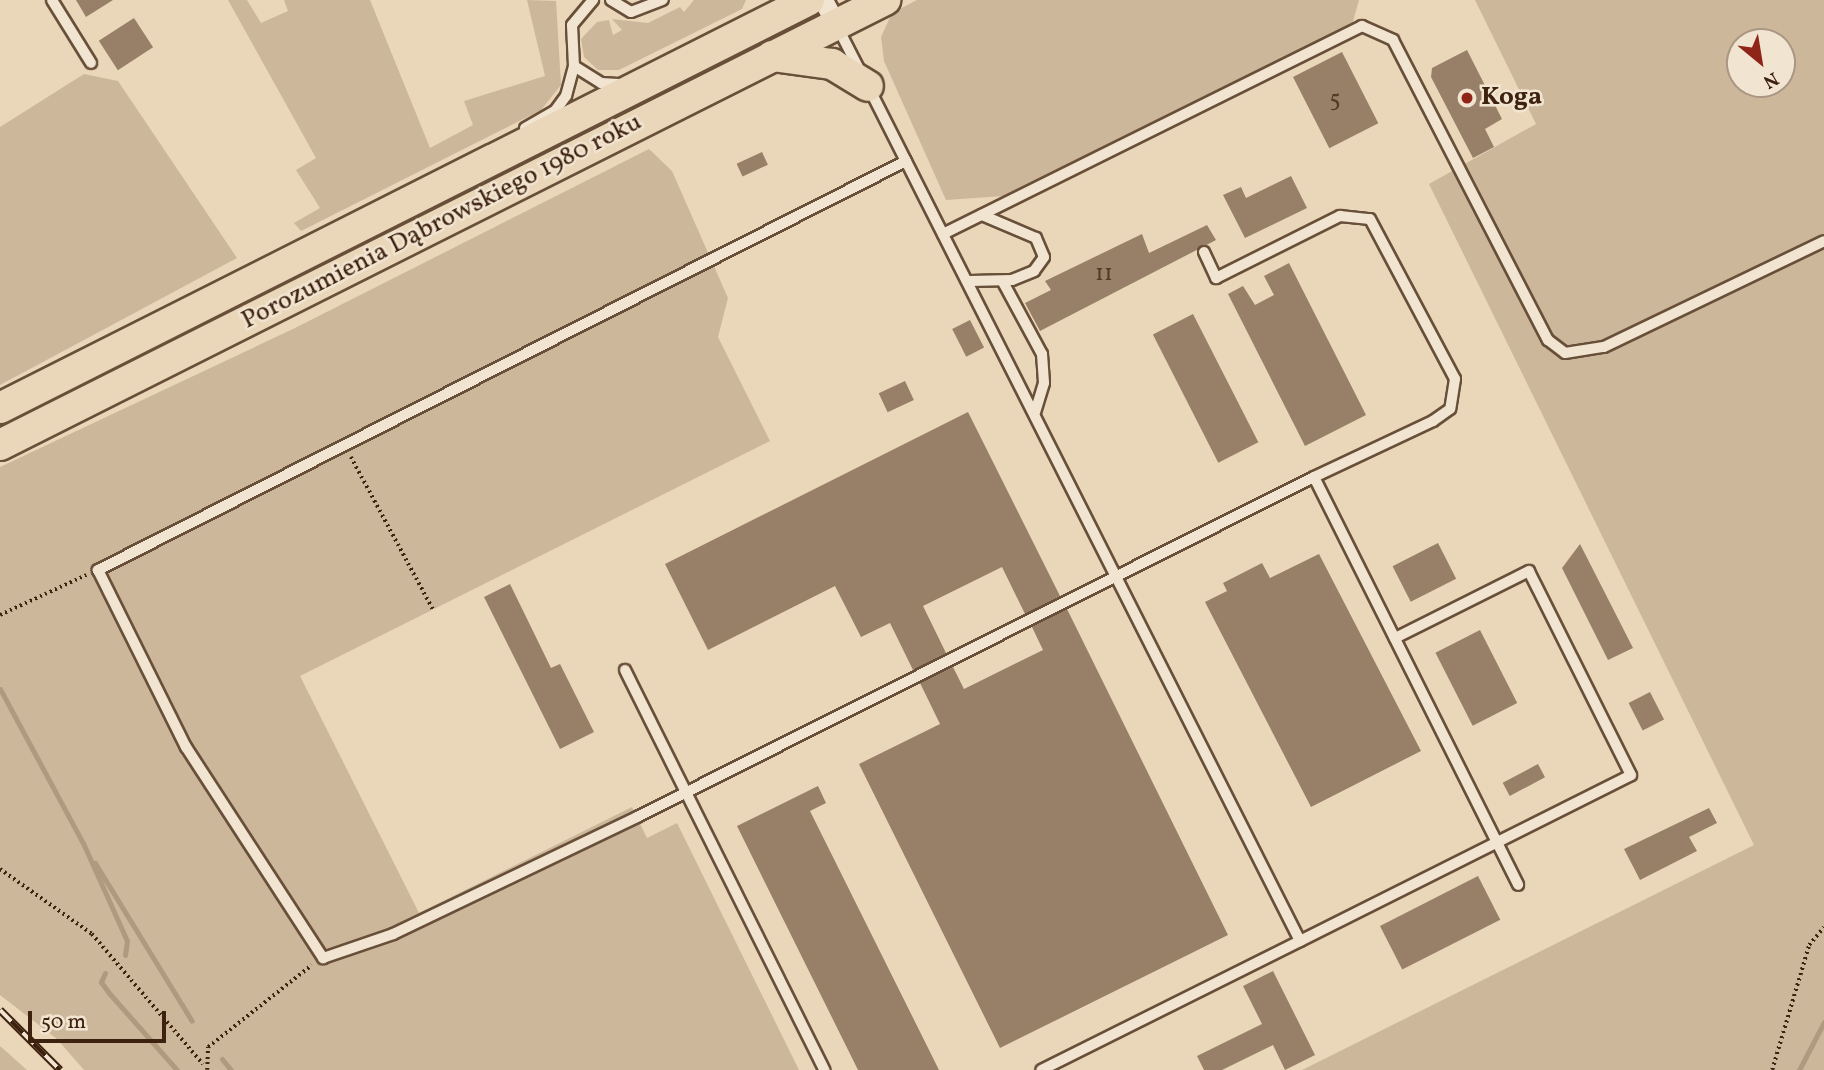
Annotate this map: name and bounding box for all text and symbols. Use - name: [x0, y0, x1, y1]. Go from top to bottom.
- north arrow: [1726, 28, 1796, 98]
- text: N: [1758, 65, 1783, 94]
- place label: Koga: [1481, 82, 1542, 114]
- house number: 5: [1329, 86, 1341, 114]
- marker: Koga: [1459, 90, 1475, 106]
- street label: Porozumienia Dąbrowskiego 1980 roku: [237, 107, 647, 337]
- house number: 11: [1095, 260, 1113, 288]
- scale bar: [32, 996, 170, 1040]
- text: 50 m: [41, 1008, 86, 1037]

